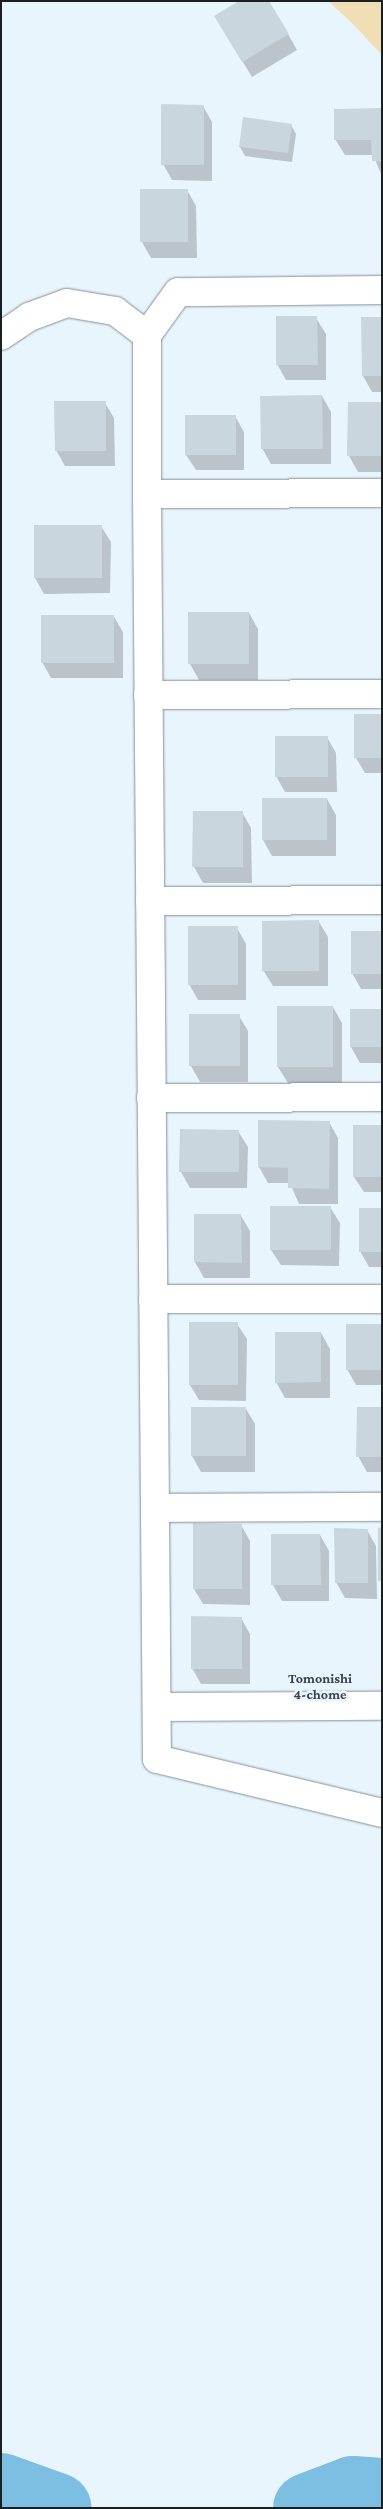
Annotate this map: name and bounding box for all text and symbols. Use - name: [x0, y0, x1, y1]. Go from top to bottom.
- district label: Tomonishi 4-chome: [288, 1670, 352, 1702]

